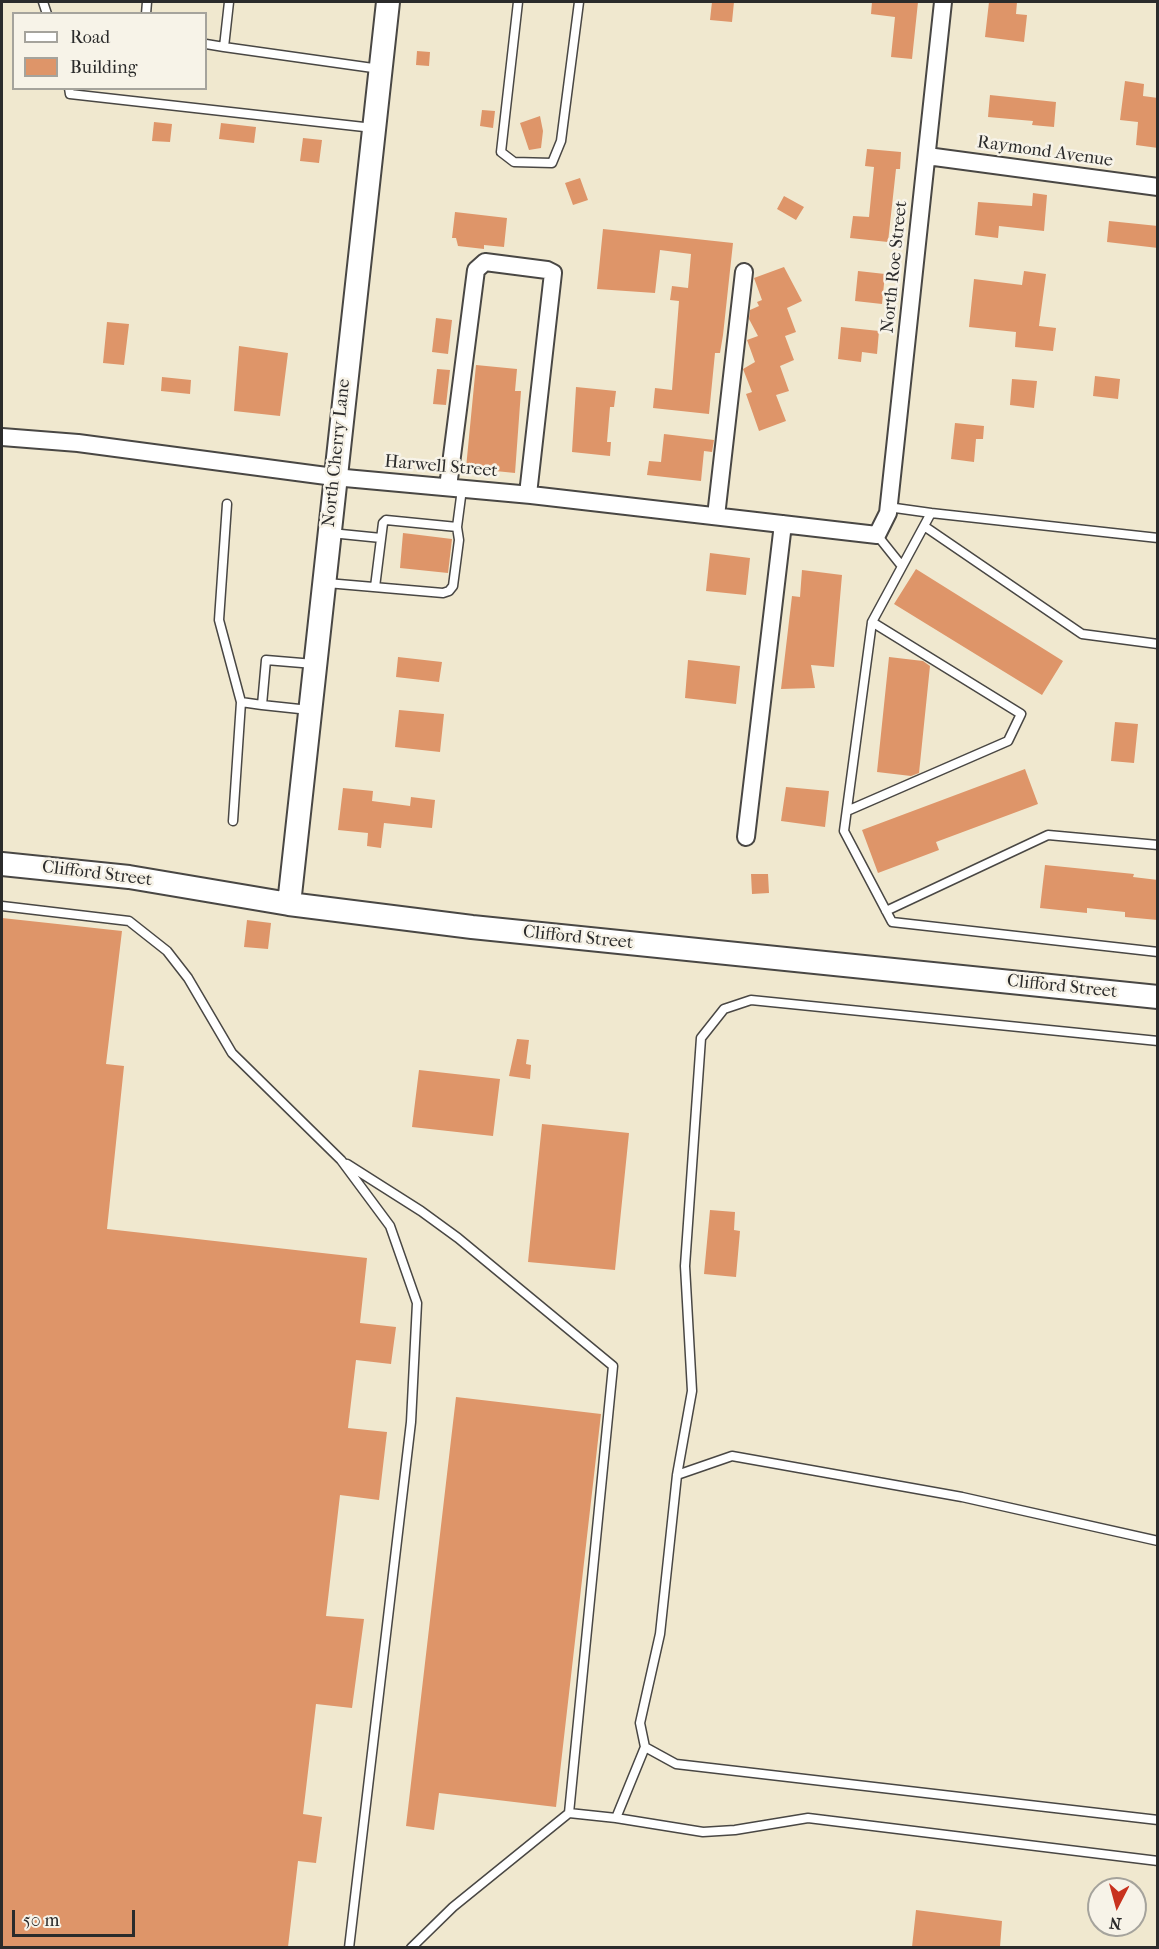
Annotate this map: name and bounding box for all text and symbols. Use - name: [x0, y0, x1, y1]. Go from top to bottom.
- legend: [12, 12, 207, 90]
- text: Road: [70, 27, 110, 48]
- text: Building: [70, 57, 137, 78]
- street label: Raymond Avenue: [976, 132, 1114, 172]
- street label: North Roe Street: [877, 200, 913, 334]
- street label: North Cherry Lane: [318, 378, 356, 528]
- street label: Harwell Street: [384, 451, 498, 483]
- street label: Clifford Street: [41, 857, 153, 891]
- street label: Clifford Street: [522, 921, 634, 955]
- street label: Clifford Street: [1006, 970, 1118, 1004]
- north arrow: [1087, 1877, 1147, 1937]
- scale bar: [15, 1898, 138, 1936]
- text: 50 m: [23, 1910, 59, 1931]
- text: N: [1108, 1913, 1122, 1933]

